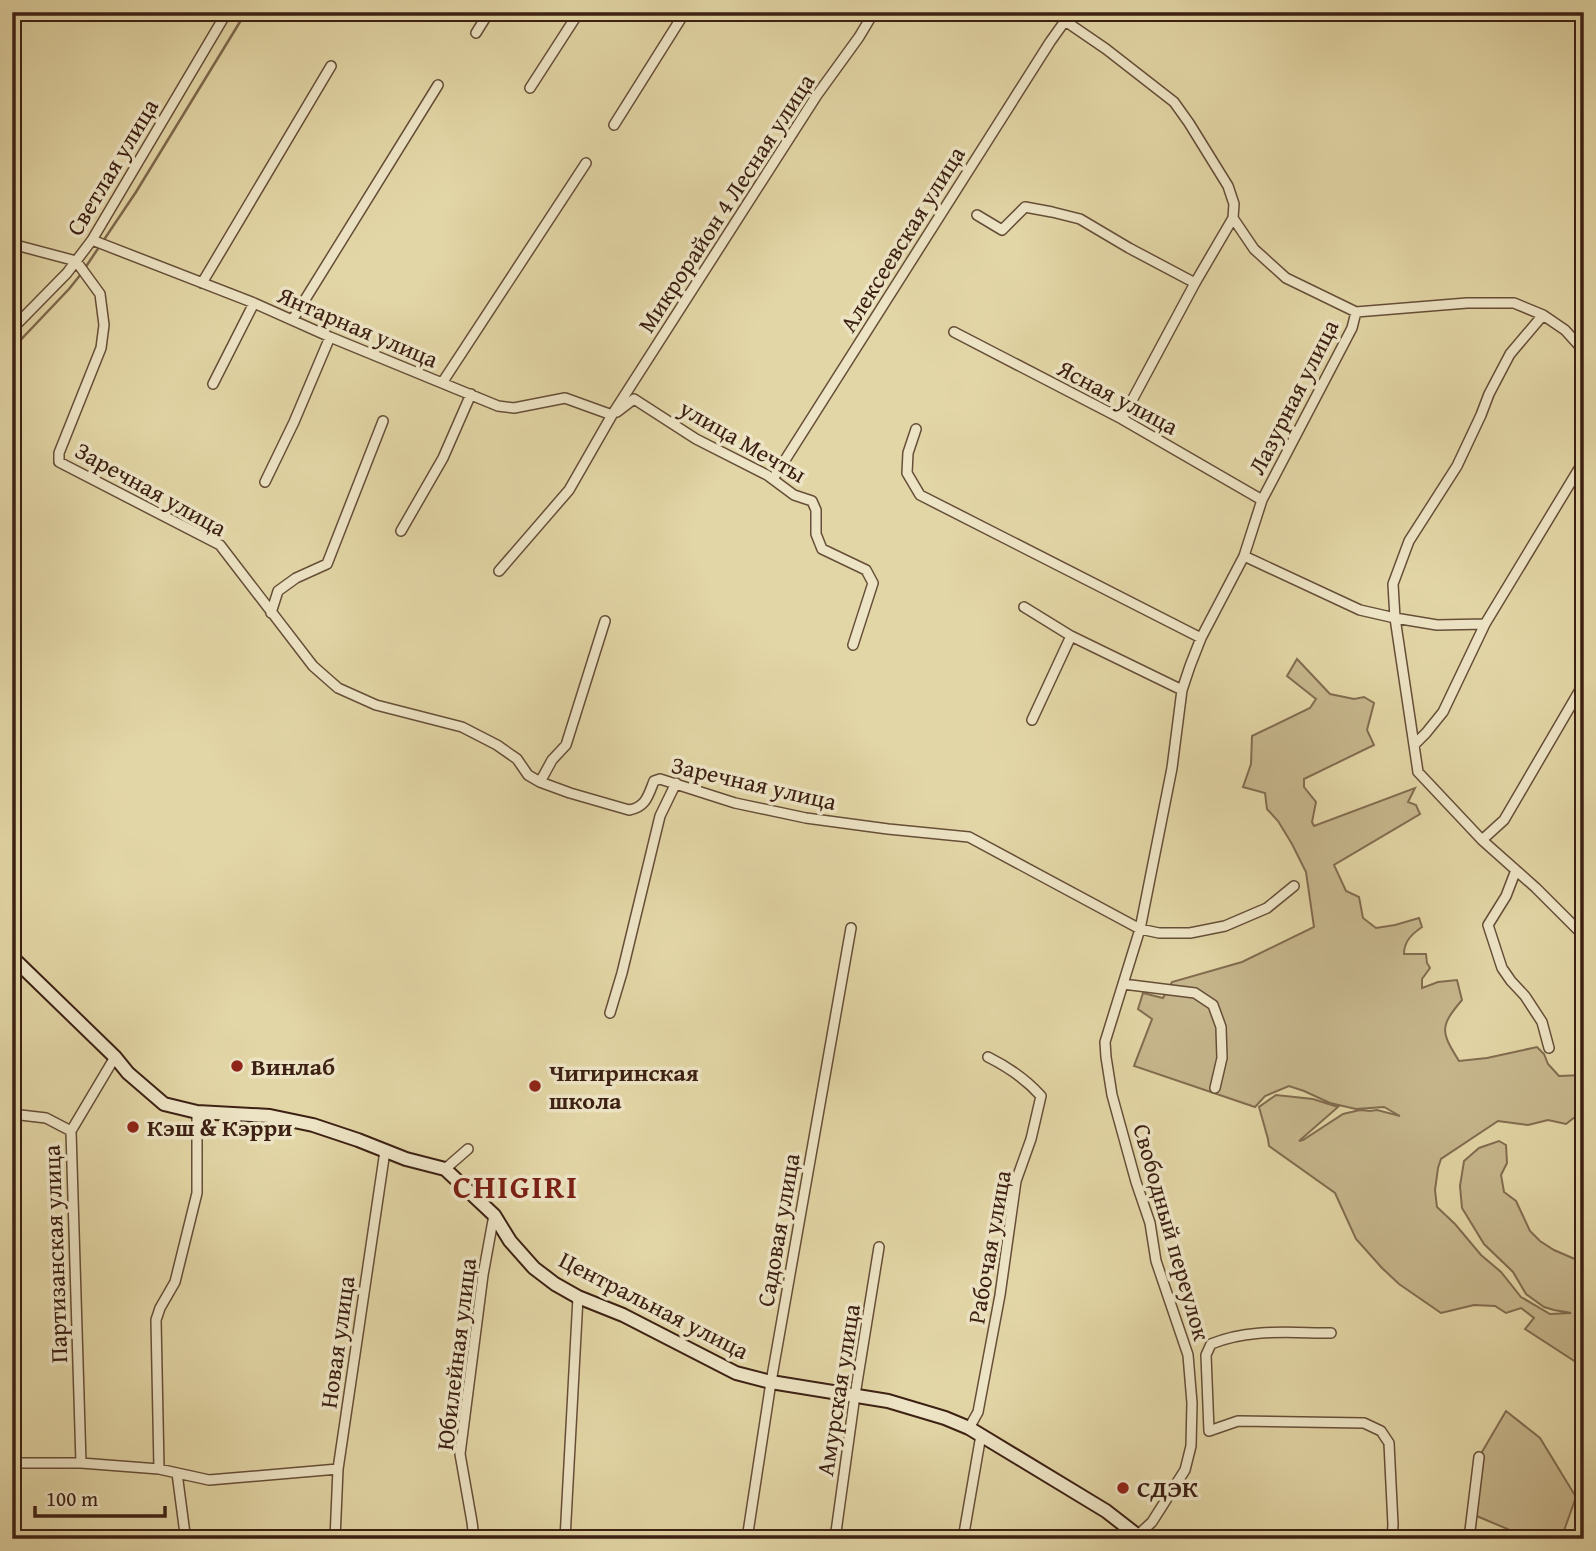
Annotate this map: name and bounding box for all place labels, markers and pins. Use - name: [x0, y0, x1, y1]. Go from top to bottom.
- place label: Винлаб: [251, 1049, 335, 1084]
- place label: Чигиринская школа: [549, 1055, 699, 1118]
- marker: Винлаб: [229, 1058, 245, 1074]
- marker: Чигиринская школа: [527, 1078, 543, 1094]
- place label: Кэш & Кэрри: [147, 1110, 292, 1145]
- marker: Кэш & Кэрри: [125, 1119, 141, 1135]
- place label: СДЭК: [1137, 1471, 1198, 1506]
- marker: СДЭК: [1115, 1480, 1131, 1496]

